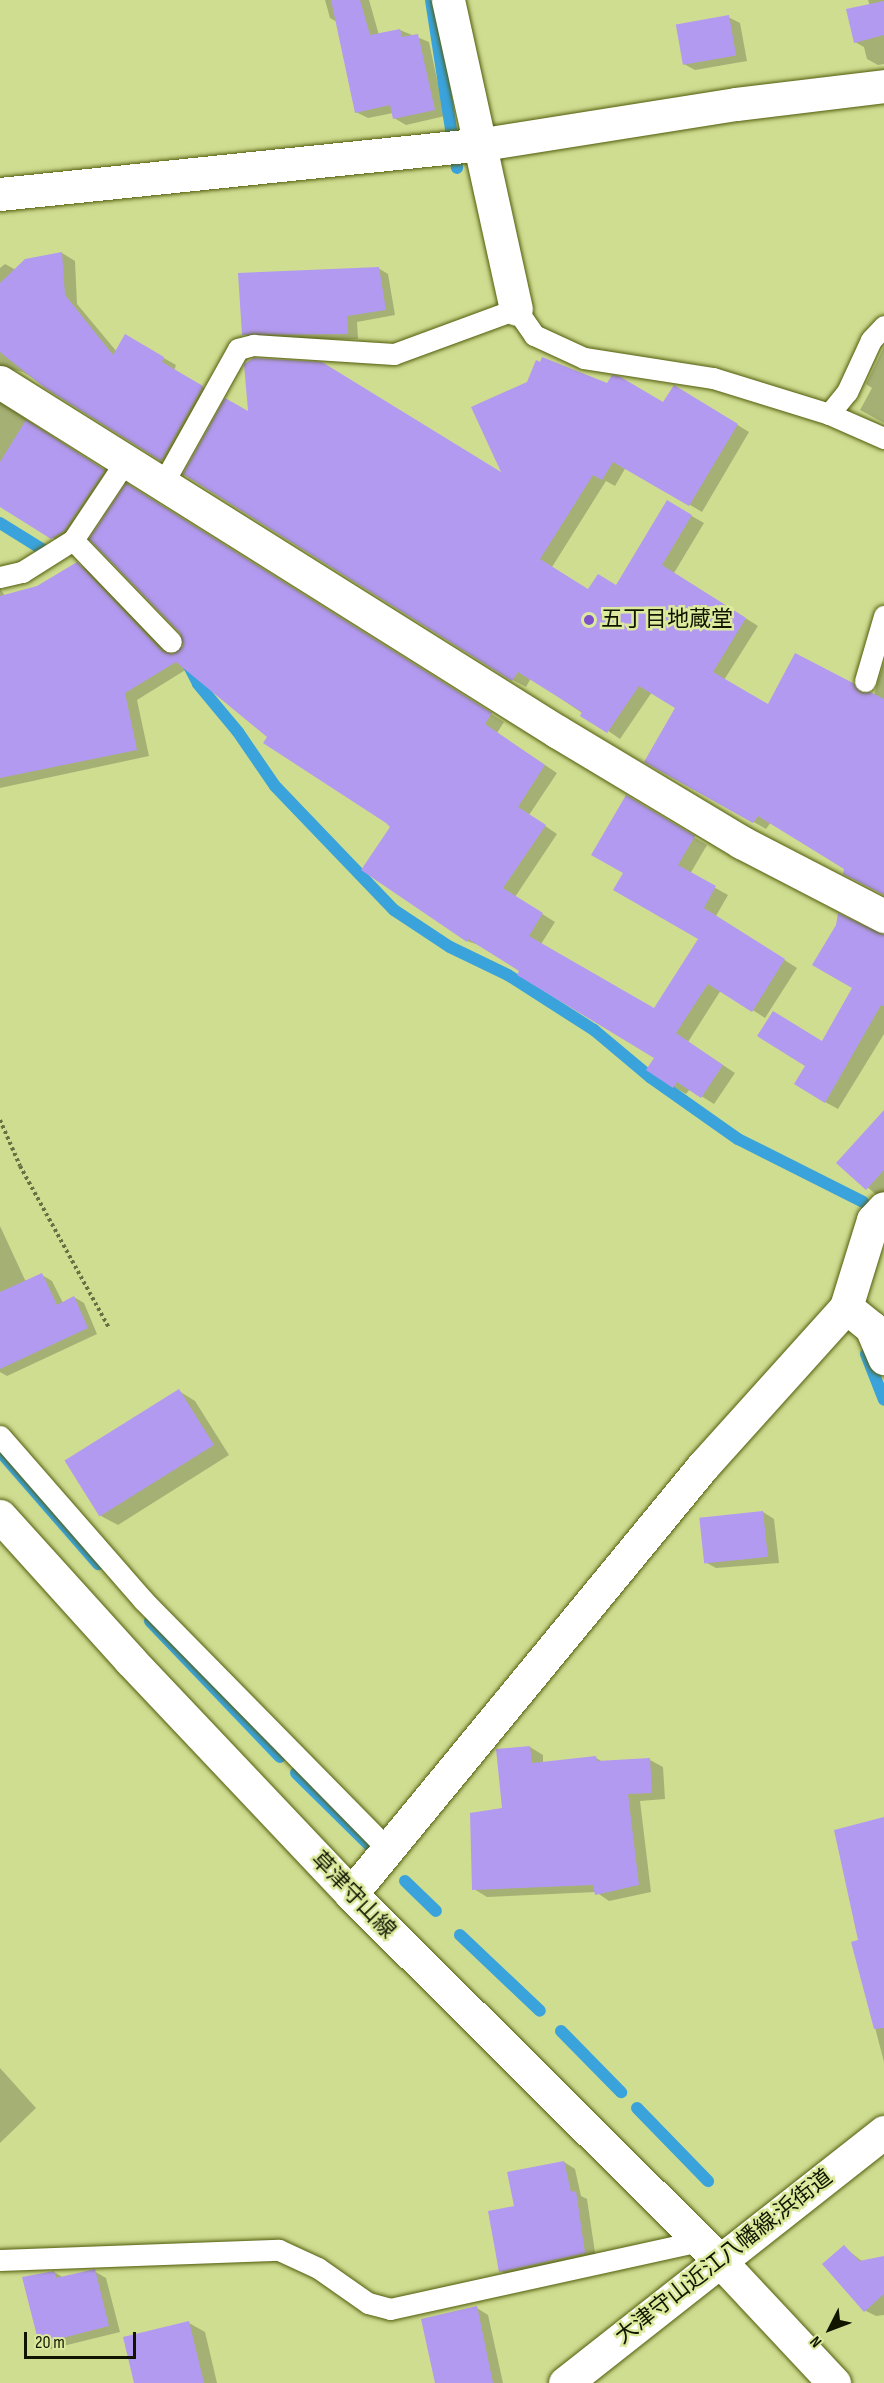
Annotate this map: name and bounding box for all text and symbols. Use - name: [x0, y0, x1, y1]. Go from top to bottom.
- place label: 五丁目地蔵堂: [601, 607, 733, 633]
- marker: 五丁目地蔵堂: [582, 613, 596, 627]
- street label: 草津守山線: [305, 1846, 401, 1944]
- street label: 大津守山近江八幡線;浜街道: [610, 2164, 838, 2350]
- north arrow: [800, 2299, 860, 2359]
- scale bar: [27, 2320, 140, 2358]
- text: 20 m: [35, 2332, 65, 2353]
- text: N: [806, 2332, 826, 2351]

